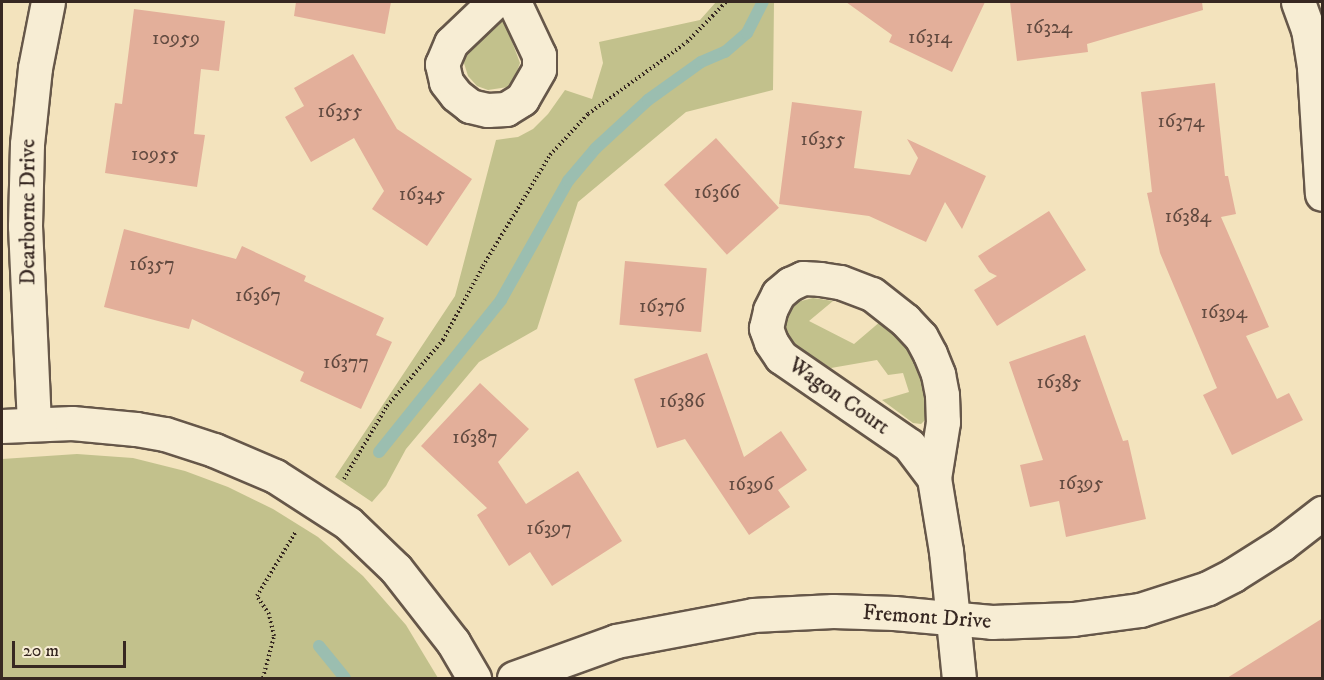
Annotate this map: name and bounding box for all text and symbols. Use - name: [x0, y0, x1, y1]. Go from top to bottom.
- house number: 16324: [1026, 15, 1072, 39]
- house number: 16314: [908, 25, 952, 49]
- house number: 10959: [152, 26, 200, 50]
- house number: 16355: [317, 99, 363, 123]
- house number: 16374: [1158, 109, 1204, 133]
- house number: 16355: [800, 127, 846, 151]
- street label: Dearborne Drive: [15, 139, 41, 285]
- house number: 10955: [131, 142, 179, 166]
- house number: 16366: [694, 180, 740, 204]
- house number: 16345: [399, 182, 445, 206]
- house number: 16384: [1165, 204, 1211, 228]
- house number: 16357: [129, 252, 175, 276]
- house number: 16367: [235, 283, 281, 307]
- house number: 16376: [639, 294, 685, 318]
- house number: 16394: [1201, 300, 1247, 324]
- house number: 16377: [323, 350, 369, 374]
- street label: Wagon Court: [784, 352, 894, 440]
- house number: 16385: [1036, 370, 1082, 394]
- house number: 16386: [659, 389, 705, 413]
- house number: 16387: [452, 425, 498, 449]
- house number: 16395: [1058, 471, 1104, 495]
- house number: 16396: [728, 472, 774, 496]
- house number: 16397: [526, 516, 572, 540]
- street label: Fremont Drive: [862, 599, 992, 635]
- scale bar: [15, 629, 129, 667]
- text: 20 m: [23, 640, 59, 662]

